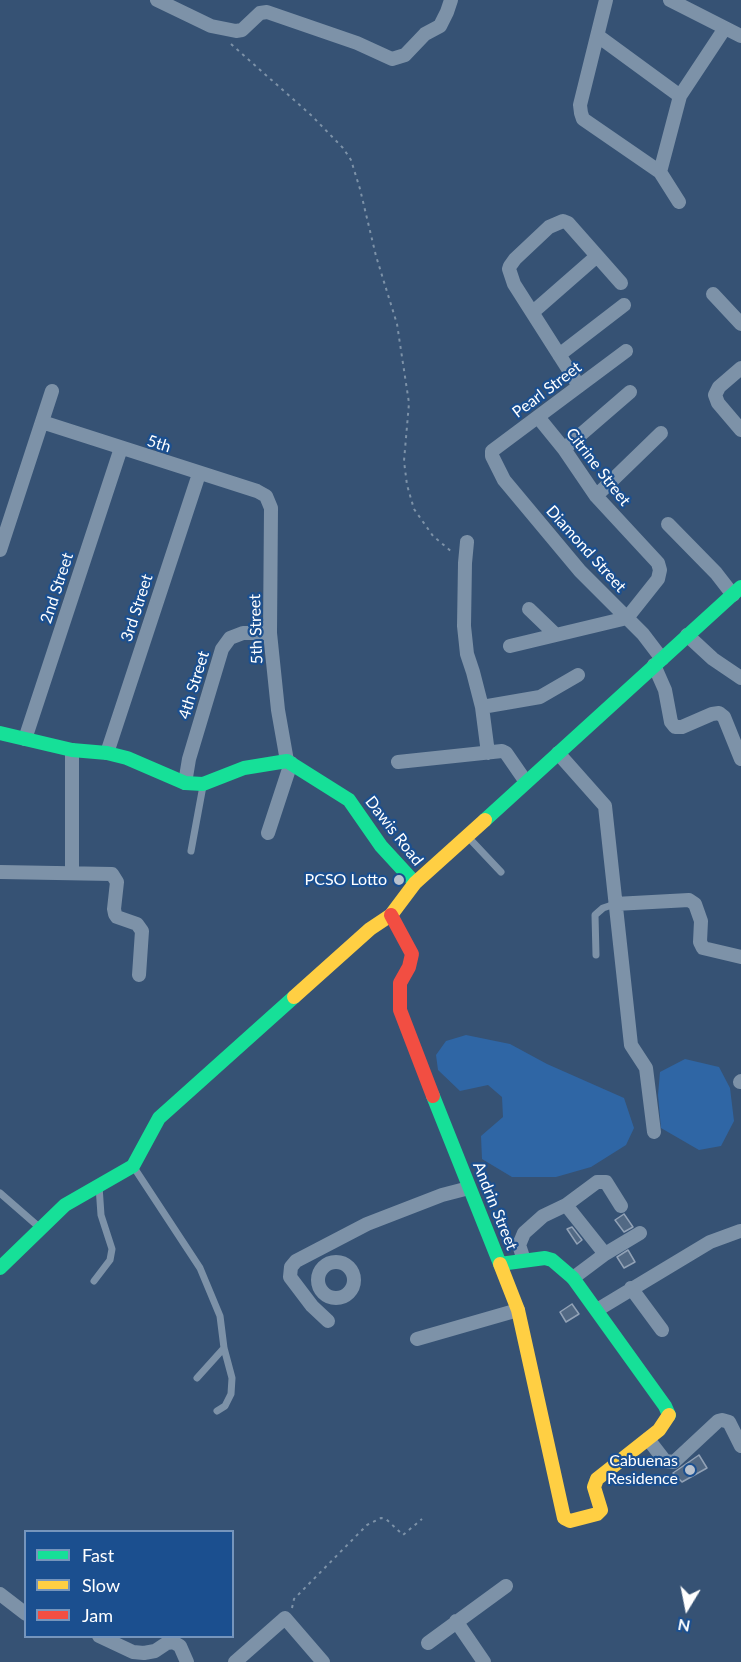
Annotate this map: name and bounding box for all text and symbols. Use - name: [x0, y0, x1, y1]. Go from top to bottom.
- street label: Pearl Street: [509, 358, 585, 422]
- street label: Citrine Street: [562, 424, 634, 510]
- street label: 5th: [145, 431, 173, 457]
- street label: Diamond Street: [542, 502, 630, 596]
- street label: 2nd Street: [37, 550, 77, 626]
- street label: 3rd Street: [117, 572, 157, 644]
- street label: 5th Street: [245, 594, 267, 664]
- street label: 4th Street: [175, 649, 213, 721]
- street label: Dawis Road: [361, 792, 427, 870]
- place label: PCSO Lotto: [305, 870, 387, 890]
- marker: PCSO Lotto: [392, 873, 406, 887]
- street label: Andrin Street: [469, 1159, 521, 1253]
- place label: Cabuenas Residence: [607, 1451, 678, 1489]
- marker: Cabuenas Residence: [683, 1463, 697, 1477]
- legend: [24, 1530, 234, 1638]
- text: Fast: [82, 1544, 114, 1566]
- text: Slow: [82, 1574, 120, 1596]
- north arrow: [657, 1578, 717, 1638]
- text: Jam: [82, 1604, 113, 1626]
- text: N: [676, 1616, 692, 1637]

